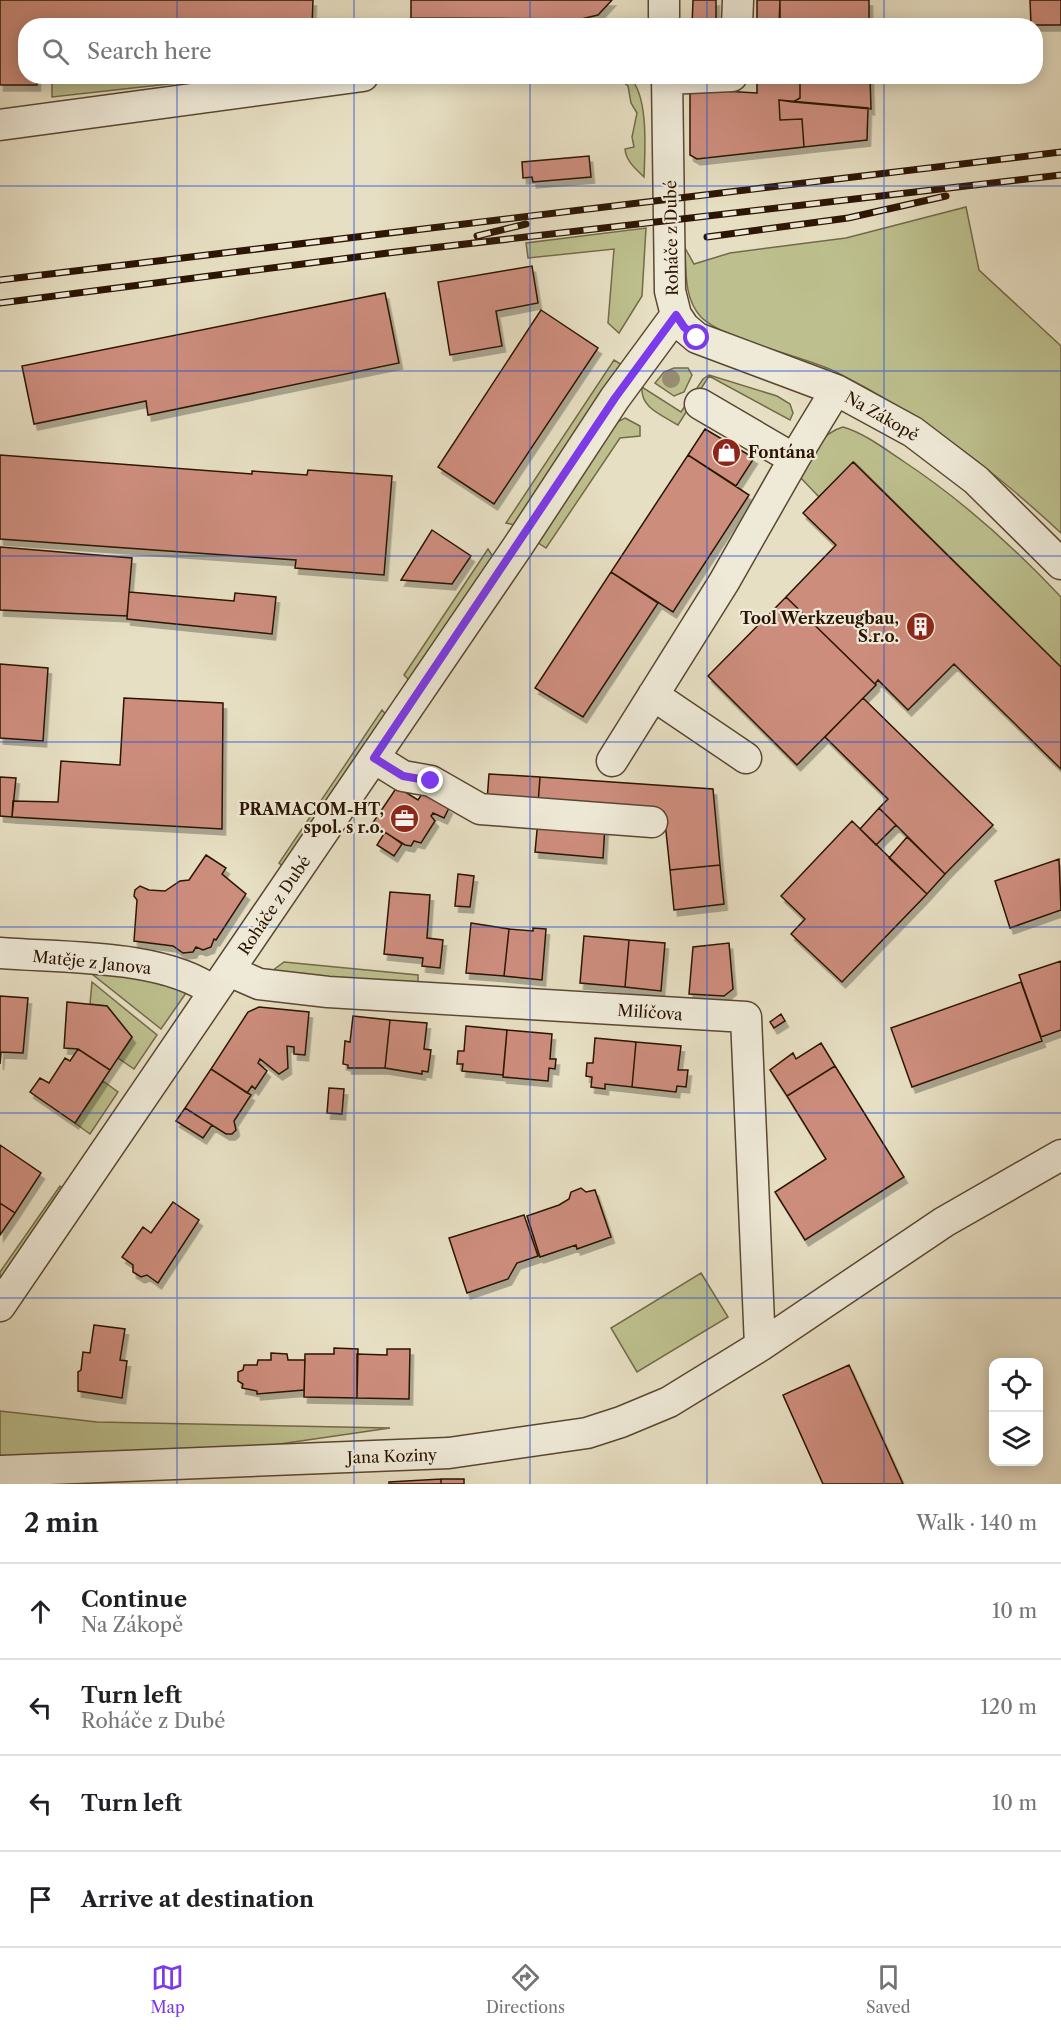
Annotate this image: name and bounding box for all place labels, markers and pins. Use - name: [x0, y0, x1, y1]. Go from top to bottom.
- shop icon: Fontána: [711, 436, 743, 468]
- place label: Fontána: [748, 442, 816, 462]
- place label: Tool Werkzeugbau, S.r.o.: [740, 608, 899, 646]
- building icon: Tool Werkzeugbau, S.r.o.: [904, 611, 936, 643]
- place label: PRAMACOM-HT, spol. s r.o.: [239, 799, 384, 837]
- office icon: PRAMACOM-HT, spol. s r.o.: [389, 802, 421, 834]

